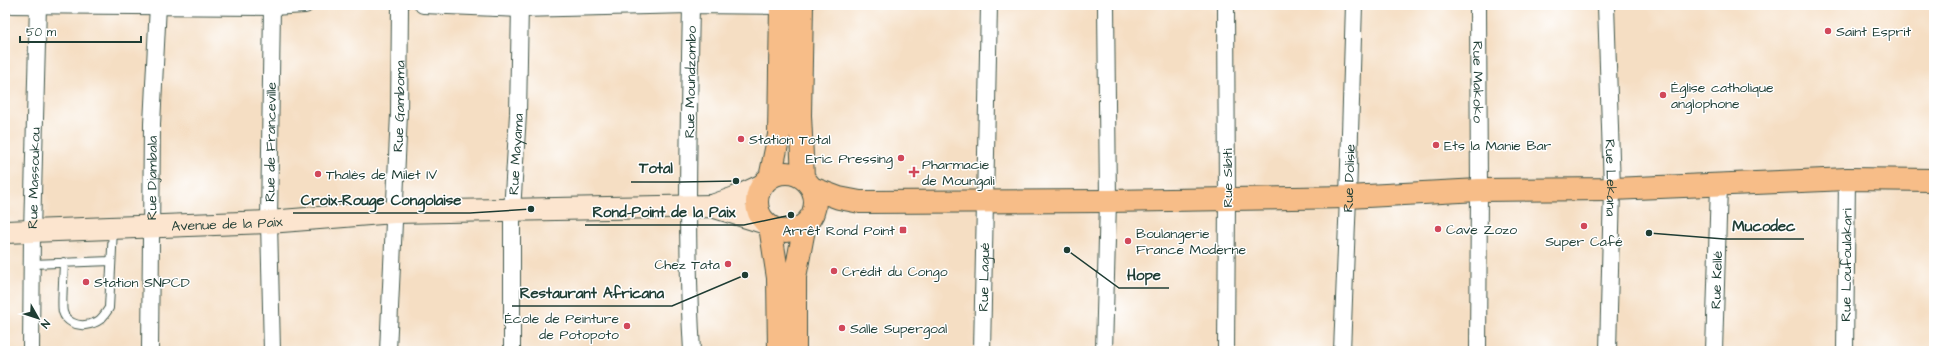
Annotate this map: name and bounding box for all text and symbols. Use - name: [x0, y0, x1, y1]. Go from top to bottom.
- scale bar: [20, 18, 141, 44]
- place label: Saint Esprit: [1836, 22, 1911, 42]
- text: 50 m: [26, 24, 57, 41]
- street label: Rue Moundzombo: [680, 26, 702, 138]
- marker: Saint Esprit: [1823, 26, 1833, 36]
- street label: Rue Makoko: [1467, 41, 1488, 123]
- street label: Rue Gamboma: [388, 60, 410, 153]
- place label: Église catholique anglophone: [1671, 78, 1774, 114]
- street label: Rue de Franceville: [260, 81, 282, 202]
- marker: Église catholique anglophone: [1658, 90, 1668, 100]
- street label: Rue Mayama: [504, 113, 529, 196]
- street label: Rue Massoukou: [23, 127, 46, 229]
- place label: Station Total: [749, 130, 831, 150]
- marker: Station Total: [736, 134, 746, 144]
- street label: Rue Djambala: [142, 136, 163, 220]
- place label: Ets la Manie Bar: [1444, 136, 1552, 156]
- street label: Rue Lekana: [1599, 139, 1621, 217]
- marker: Ets la Manie Bar: [1431, 140, 1441, 150]
- street label: Rue Dolisie: [1338, 143, 1361, 213]
- street label: Rue Sibiti: [1218, 148, 1238, 208]
- place label: Eric Pressing: [806, 149, 893, 169]
- marker: Eric Pressing: [896, 153, 906, 163]
- callout: Total: [631, 155, 681, 182]
- place label: Pharmacie de Moungali: [922, 155, 995, 191]
- text: Total: [638, 158, 674, 179]
- place label: Thalès de Milet IV: [326, 165, 437, 185]
- marker: Pharmacie de Moungali: [909, 167, 919, 177]
- marker: Thalès de Milet IV: [313, 169, 323, 179]
- callout: Croix-Rouge Congolaise: [293, 186, 470, 213]
- text: Croix-Rouge Congolaise: [301, 190, 461, 213]
- callout: Rond-Point de la Paix: [585, 198, 744, 225]
- text: Rond-Point de la Paix: [592, 202, 737, 223]
- street label: Rue Loufoulakari: [1836, 208, 1858, 322]
- street label: Avenue de la Paix: [171, 212, 284, 237]
- callout: Mucodec: [1724, 212, 1804, 239]
- text: Mucodec: [1732, 216, 1796, 237]
- place label: Cave Zozo: [1446, 220, 1517, 240]
- place label: Arrêt Rond Point: [783, 221, 895, 241]
- marker: Super Café: [1579, 221, 1589, 231]
- place label: Boulangerie France Moderne: [1136, 224, 1247, 260]
- marker: Cave Zozo: [1433, 224, 1443, 234]
- marker: Arrêt Rond Point: [898, 225, 908, 235]
- place label: Super Café: [1545, 232, 1623, 252]
- marker: Boulangerie France Moderne: [1123, 236, 1133, 246]
- street label: Rue Lagué: [974, 242, 995, 312]
- street label: Rue Kellé: [1706, 250, 1728, 310]
- place label: Chez Tata: [654, 255, 720, 275]
- marker: Chez Tata: [723, 259, 733, 269]
- callout: Hope: [1119, 261, 1169, 288]
- place label: Crédit du Congo: [842, 262, 948, 282]
- text: Hope: [1127, 265, 1161, 286]
- marker: Crédit du Congo: [829, 266, 839, 276]
- place label: Station SNPCD: [94, 273, 190, 293]
- marker: Station SNPCD: [81, 277, 91, 287]
- callout: Restaurant Africana: [512, 279, 672, 306]
- text: Restaurant Africana: [520, 283, 665, 304]
- north arrow: [18, 298, 58, 338]
- place label: École de Peinture de Potopoto: [505, 309, 619, 345]
- text: N: [37, 317, 53, 331]
- place label: Salle Supergoal: [850, 319, 947, 339]
- marker: École de Peinture de Potopoto: [622, 321, 632, 331]
- marker: Salle Supergoal: [837, 323, 847, 333]

